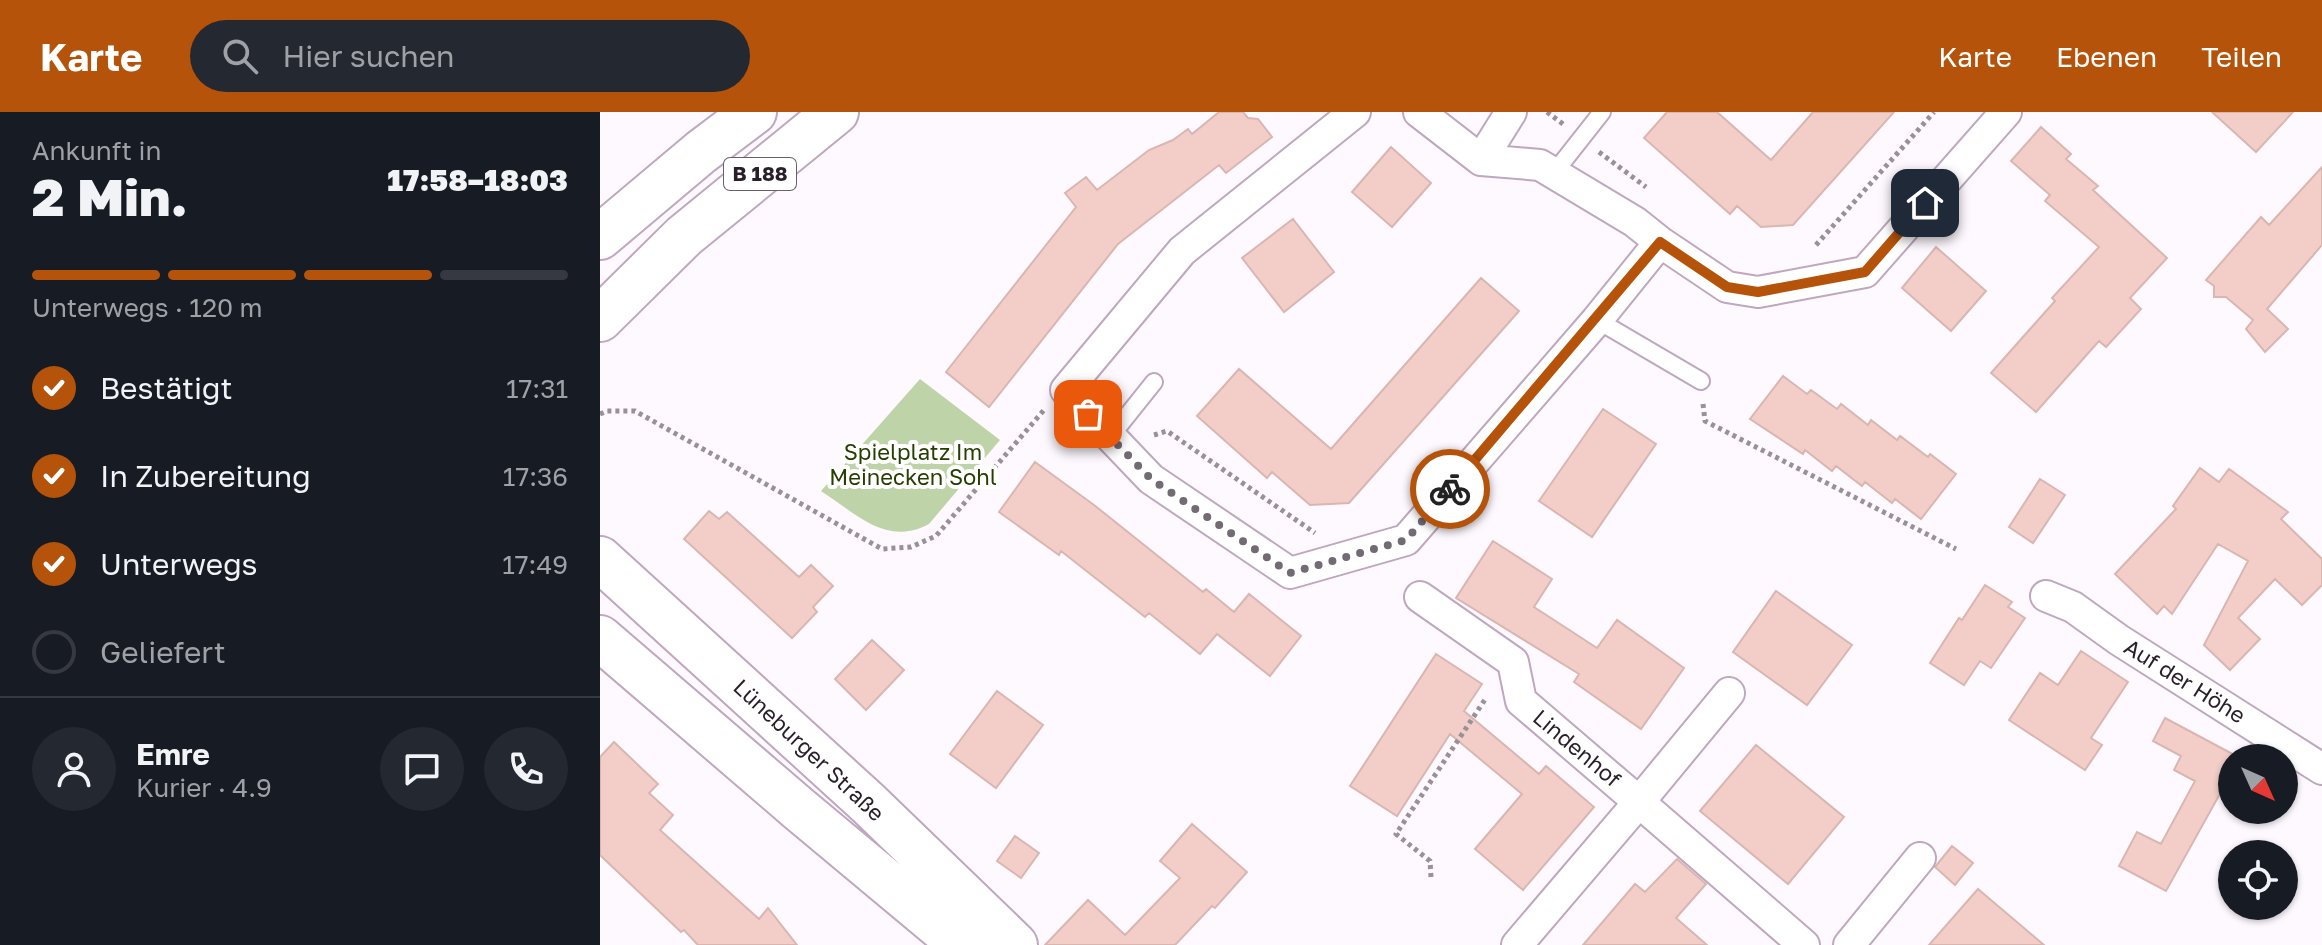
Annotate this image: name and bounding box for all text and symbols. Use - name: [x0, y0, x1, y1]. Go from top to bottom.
- search box: [190, 20, 750, 92]
- text: Karte: [40, 34, 142, 79]
- icon: search: [218, 34, 262, 78]
- text: Hier suchen: [282, 38, 455, 74]
- text: Karte: [1938, 40, 2012, 73]
- text: Ebenen: [2056, 40, 2157, 73]
- text: Teilen: [2201, 40, 2282, 73]
- text: Ankunft in: [32, 135, 161, 166]
- road number: B 188: [724, 158, 796, 190]
- text: 17:58–18:03: [387, 162, 568, 198]
- text: 2 Min.: [32, 165, 188, 227]
- pin: [1891, 169, 1959, 237]
- icon: home: [1903, 181, 1947, 225]
- text: Unterwegs · 120 m: [32, 292, 263, 323]
- icon: check: [32, 366, 76, 410]
- text: Bestätigt: [100, 370, 233, 406]
- text: 17:31: [506, 373, 568, 404]
- pin: [1054, 380, 1122, 448]
- icon: bag: [1066, 392, 1110, 436]
- park label: Spielplatz Im Meinecken Sohl: [829, 438, 997, 490]
- courier: [1410, 449, 1490, 529]
- icon: check: [32, 454, 76, 498]
- text: In Zubereitung: [100, 458, 311, 494]
- text: 17:36: [503, 461, 568, 492]
- icon: bike: [1428, 467, 1472, 511]
- icon: check: [32, 542, 76, 586]
- text: Unterwegs: [100, 546, 258, 582]
- text: 17:49: [502, 549, 568, 580]
- street label: Auf der Höhe: [2120, 633, 2251, 729]
- text: Geliefert: [100, 634, 226, 670]
- street label: Lüneburger Straße: [728, 673, 890, 826]
- street label: Lindenhof: [1528, 703, 1627, 792]
- button: person: [32, 727, 116, 811]
- button: chat: [380, 727, 464, 811]
- button: phone: [484, 727, 568, 811]
- text: Emre: [136, 736, 210, 772]
- north arrow: [2218, 744, 2298, 824]
- map controls: [2218, 744, 2298, 920]
- text: Kurier · 4.9: [136, 772, 272, 803]
- button: locate: [2218, 840, 2298, 920]

